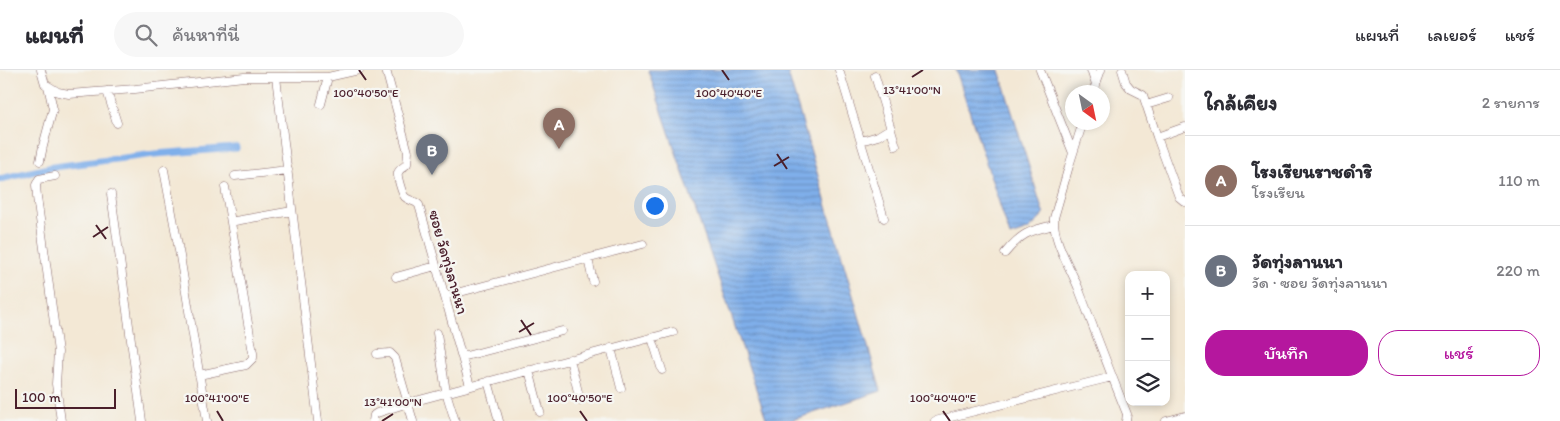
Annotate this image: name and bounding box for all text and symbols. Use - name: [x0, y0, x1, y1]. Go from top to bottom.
- search box: [114, 12, 464, 57]
- text: แผนที่: [25, 20, 84, 49]
- icon: search: [132, 21, 160, 49]
- text: ค้นหาที่นี่: [172, 23, 240, 46]
- text: แผนที่: [1355, 24, 1399, 46]
- text: เลเยอร์: [1427, 24, 1477, 46]
- text: แชร์: [1505, 24, 1535, 46]
- text: 13°41'00"N: [883, 83, 941, 97]
- north arrow: [1065, 85, 1110, 130]
- text: 100°40'50"E: [333, 86, 399, 100]
- text: 100°40'40"E: [696, 86, 763, 100]
- text: ใกล้เคียง: [1205, 90, 1277, 115]
- text: 2 รายการ: [1482, 93, 1540, 112]
- pin: A: [543, 108, 575, 149]
- pin: B: [416, 134, 448, 175]
- text: โรงเรียนราชดำริ: [1252, 160, 1372, 183]
- text: A: [1216, 171, 1226, 190]
- text: 110 m: [1498, 171, 1540, 190]
- text: โรงเรียน: [1252, 183, 1305, 202]
- your location: [642, 193, 668, 219]
- street label: ซอย วัดทุ่งลานนา: [424, 208, 472, 317]
- text: วัดทุ่งลานนา: [1252, 250, 1343, 273]
- text: B: [1216, 261, 1226, 280]
- text: 220 m: [1496, 261, 1540, 280]
- map controls: [1125, 271, 1170, 406]
- button: +: [1125, 271, 1170, 316]
- text: วัด · ซอย วัดทุ่งลานนา: [1252, 273, 1388, 292]
- button: −: [1125, 316, 1170, 361]
- button: บันทึก: [1205, 330, 1368, 376]
- button: แชร์: [1378, 330, 1540, 376]
- button: layers: [1125, 361, 1170, 406]
- scale bar: [15, 386, 116, 409]
- text: 100 m: [22, 389, 61, 406]
- text: 100°41'00"E: [185, 391, 250, 405]
- text: 100°40'50"E: [547, 391, 613, 405]
- text: 100°40'40"E: [910, 391, 977, 405]
- text: 13°41'00"N: [364, 395, 422, 409]

